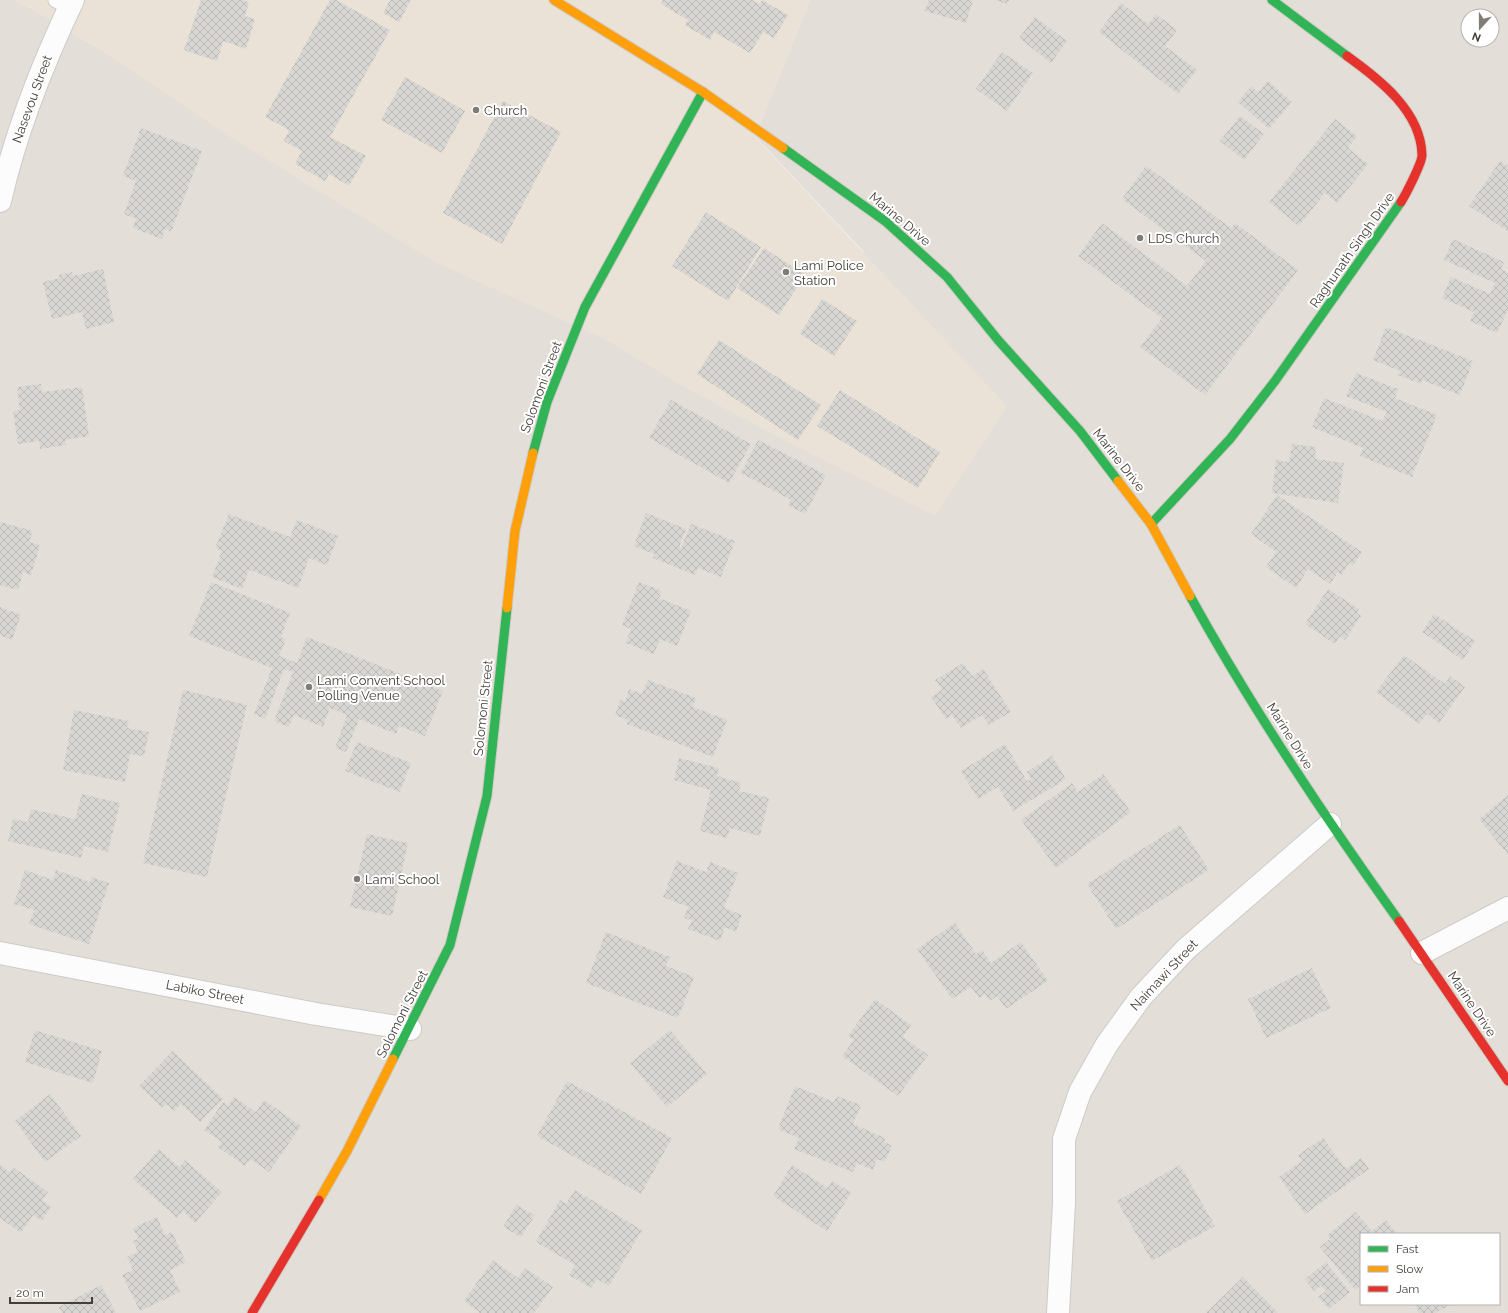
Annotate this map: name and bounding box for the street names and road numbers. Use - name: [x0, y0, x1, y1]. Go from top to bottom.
- street label: Nasevou Street: [9, 52, 55, 145]
- street label: Marine Drive: [866, 189, 934, 249]
- street label: Raghunath Singh Drive: [1307, 189, 1398, 310]
- street label: Solomoni Street: [517, 339, 565, 435]
- street label: Marine Drive: [1090, 426, 1148, 495]
- street label: Solomoni Street: [471, 659, 496, 757]
- street label: Marine Drive: [1264, 700, 1317, 772]
- street label: Naimawi Street: [1127, 936, 1201, 1014]
- street label: Solomoni Street: [373, 967, 431, 1060]
- street label: Marine Drive: [1445, 969, 1499, 1040]
- street label: Labiko Street: [165, 977, 246, 1007]

